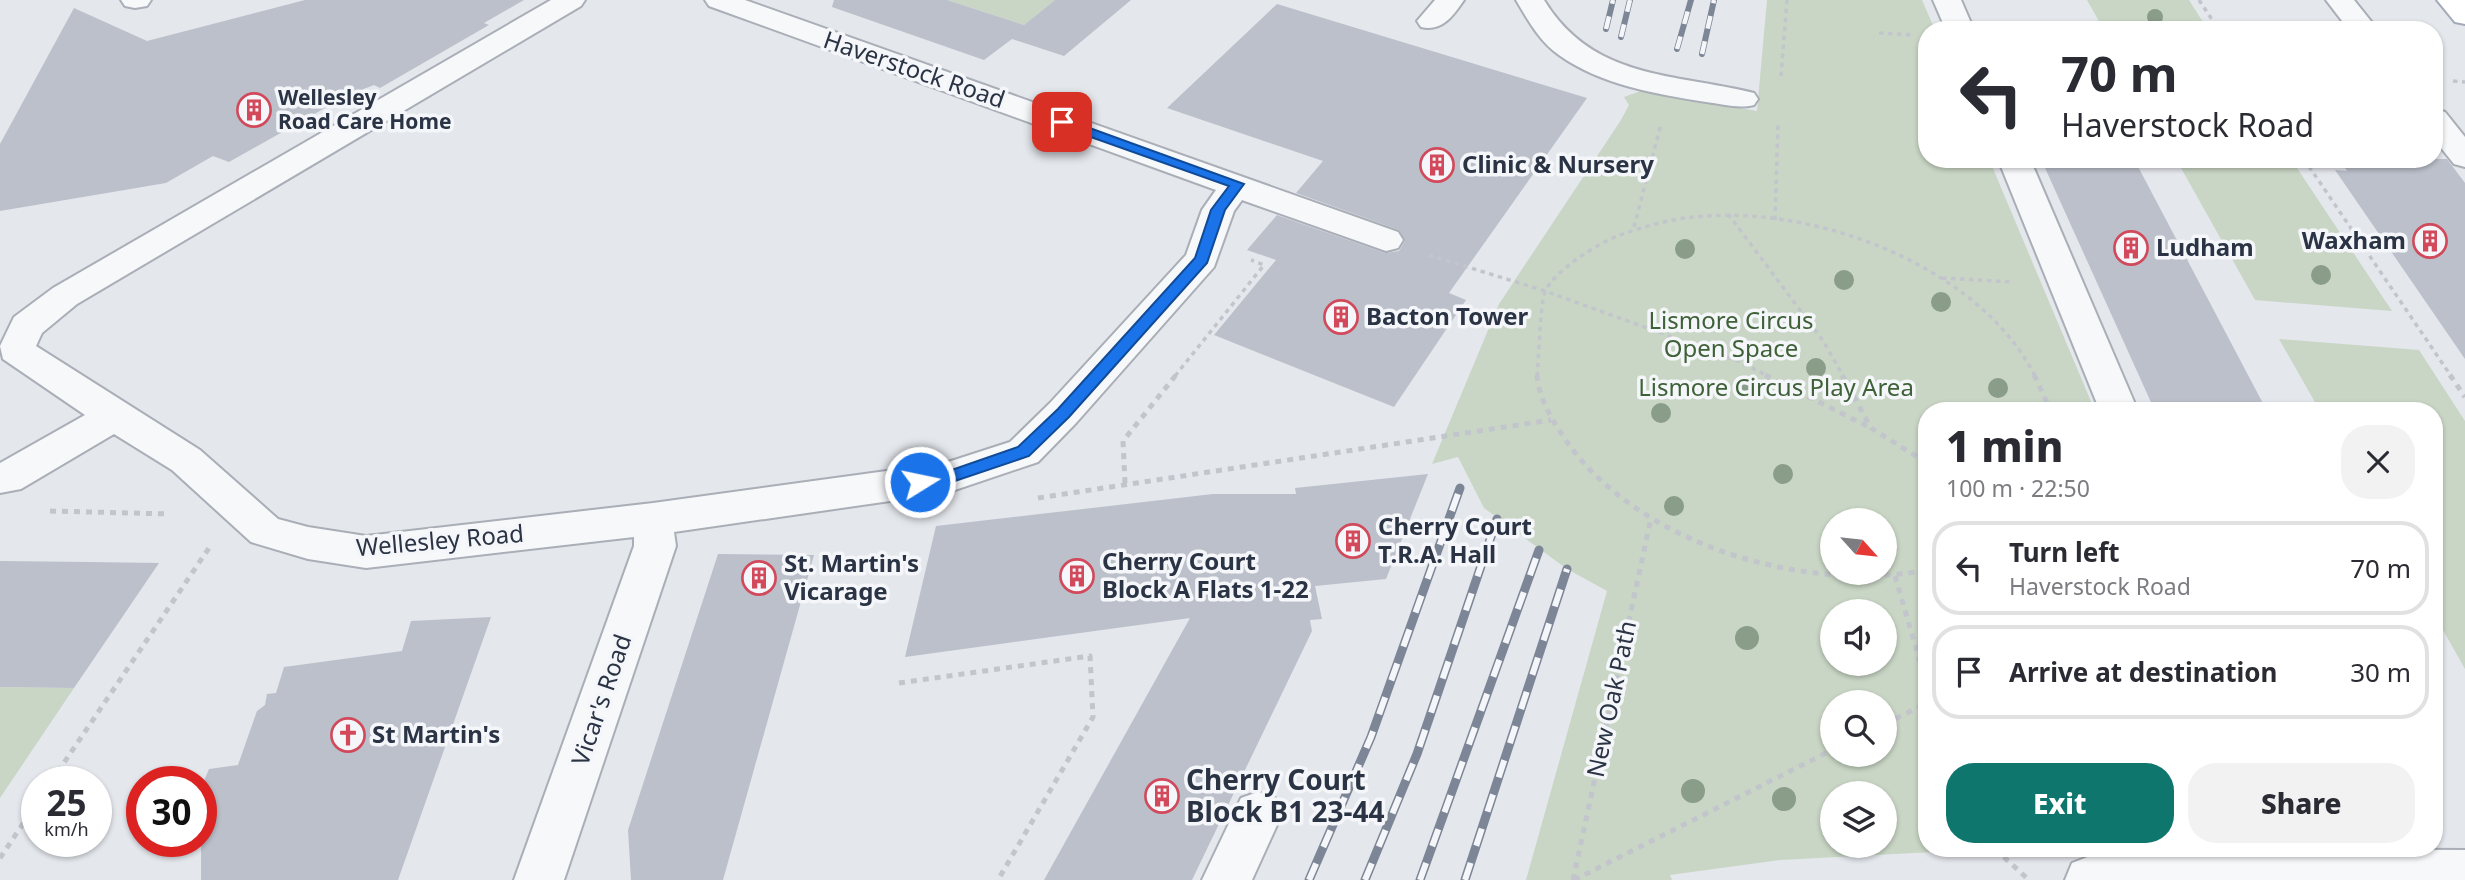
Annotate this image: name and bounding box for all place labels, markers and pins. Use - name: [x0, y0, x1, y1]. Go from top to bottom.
- place label: Wellesley Road Care Home: [278, 83, 451, 135]
- building icon: Wellesley Road Care Home: [235, 91, 273, 129]
- pin: [1032, 92, 1092, 152]
- building icon: Clinic & Nursery: [1418, 146, 1456, 184]
- place label: Clinic & Nursery: [1462, 147, 1654, 180]
- building icon: Waxham: [2411, 222, 2449, 260]
- place label: Waxham: [2302, 223, 2406, 256]
- building icon: Ludham: [2112, 229, 2150, 267]
- place label: Ludham: [2156, 230, 2254, 263]
- building icon: Bacton Tower: [1322, 298, 1360, 336]
- place label: Bacton Tower: [1366, 299, 1529, 332]
- place label: Cherry Court T.R.A. Hall: [1378, 509, 1532, 570]
- building icon: Cherry Court T.R.A. Hall: [1334, 522, 1372, 560]
- place label: Cherry Court Block A Flats 1-22: [1102, 544, 1309, 605]
- place label: St. Martin's Vicarage: [784, 546, 919, 607]
- building icon: Cherry Court Block A Flats 1-22: [1058, 557, 1096, 595]
- building icon: St. Martin's Vicarage: [740, 559, 778, 597]
- church icon: St Martin's: [329, 716, 367, 754]
- place label: St Martin's: [372, 717, 500, 750]
- place label: Cherry Court Block B1 23-44: [1186, 760, 1385, 830]
- building icon: Cherry Court Block B1 23-44: [1143, 777, 1181, 815]

